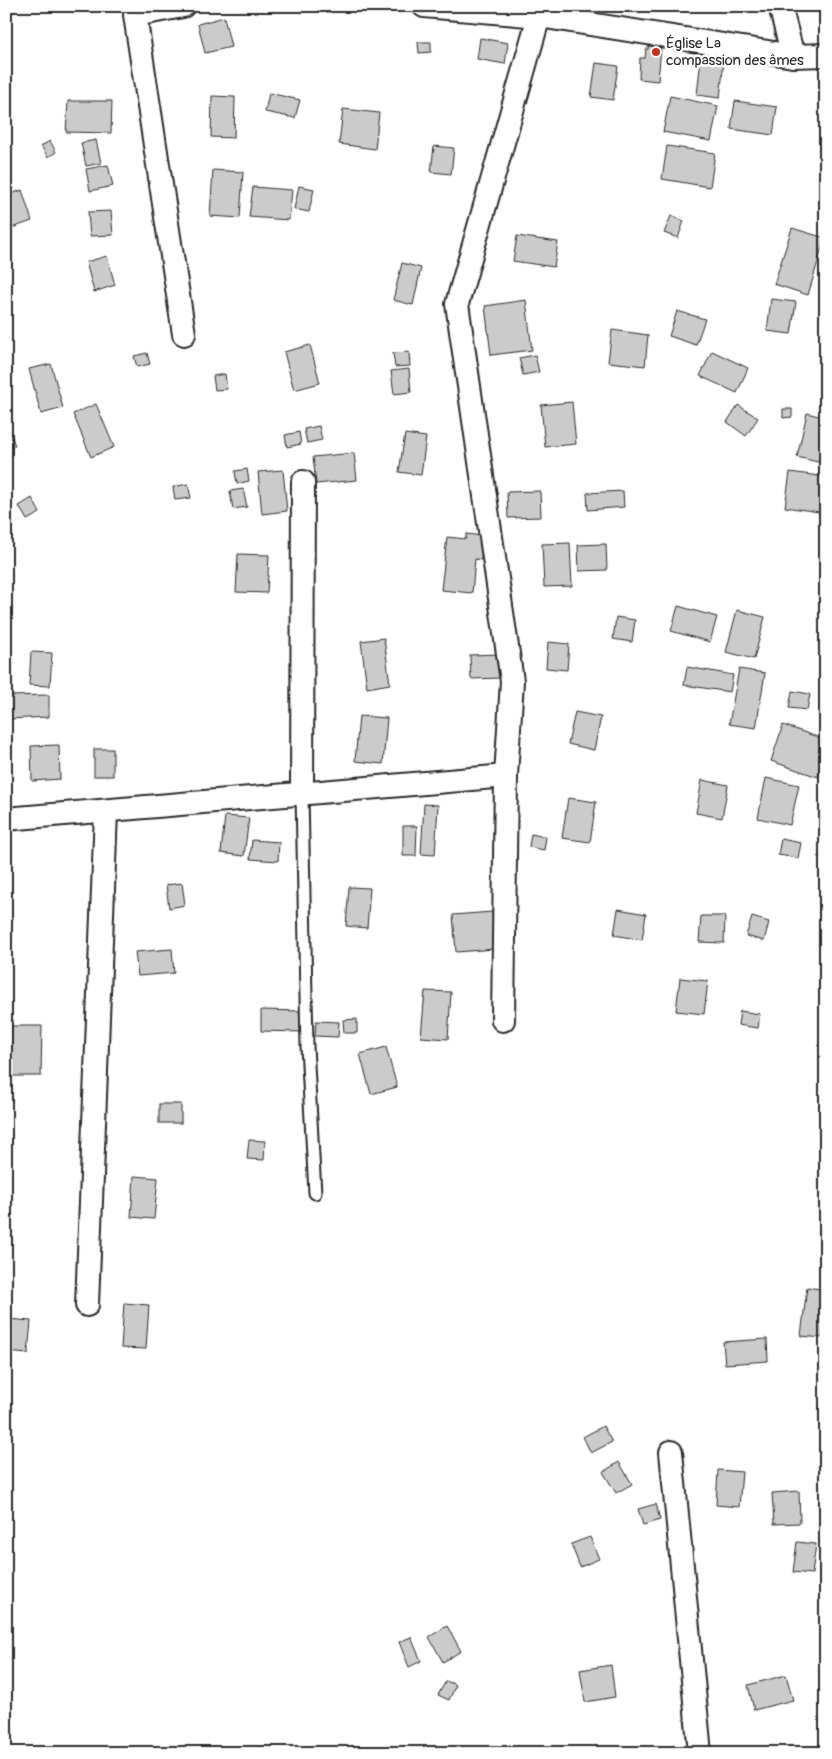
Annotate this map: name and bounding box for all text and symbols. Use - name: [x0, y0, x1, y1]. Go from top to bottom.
- place label: Église La compassion des âmes: [666, 34, 804, 70]
- marker: Église La compassion des âmes: [650, 46, 662, 58]

